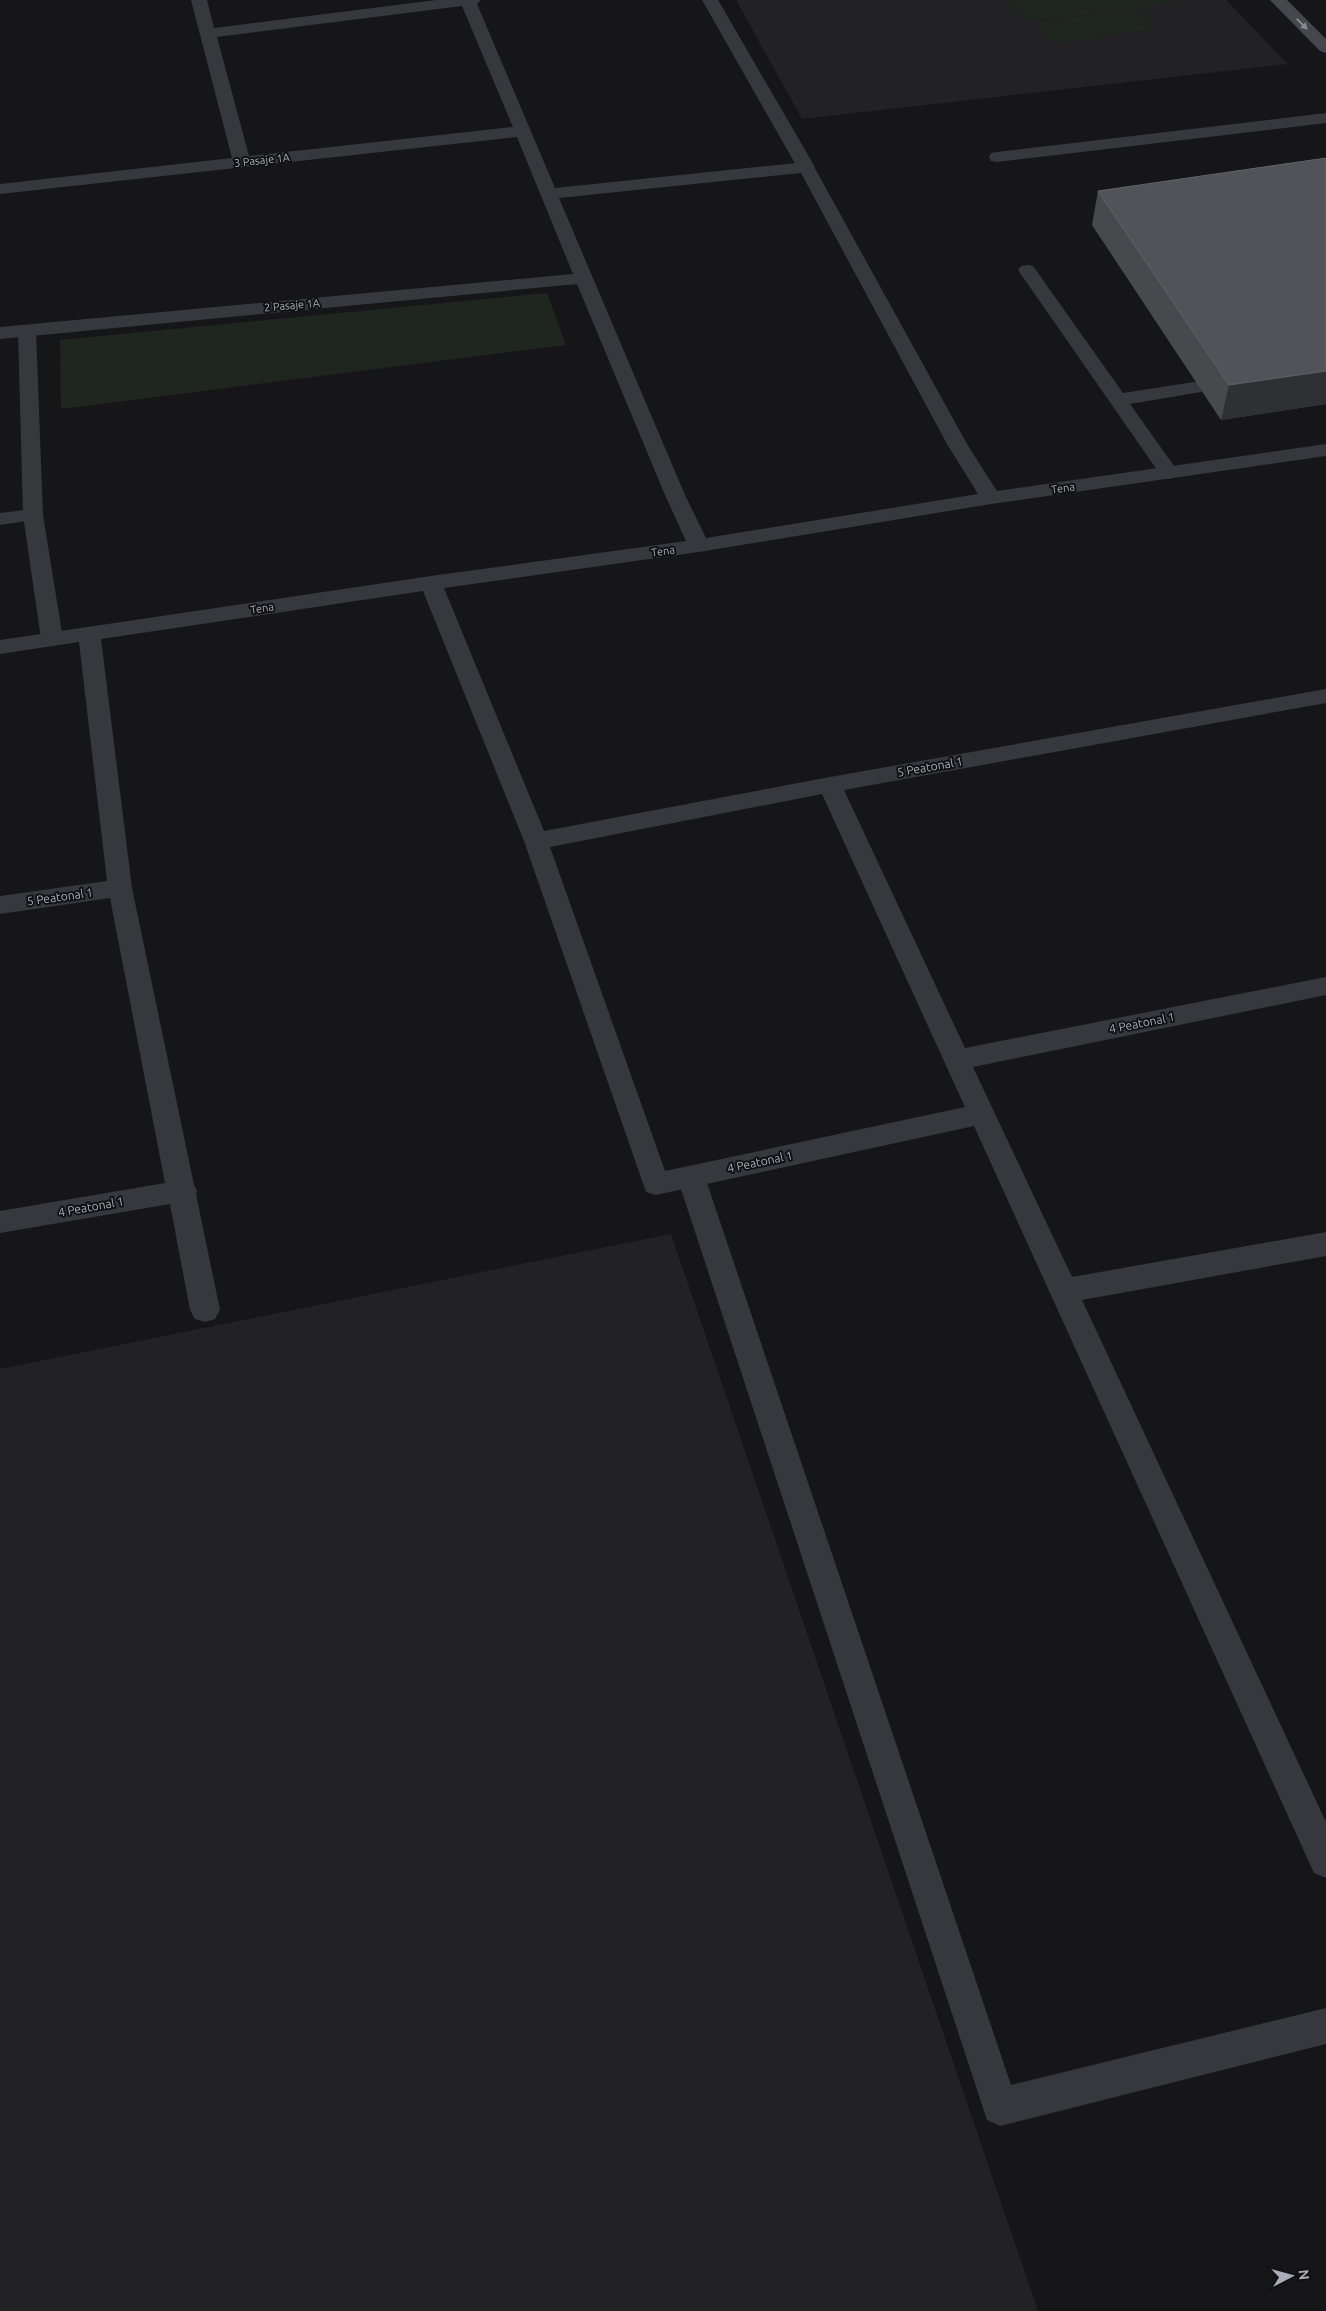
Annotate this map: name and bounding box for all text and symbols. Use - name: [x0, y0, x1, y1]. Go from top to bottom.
- one-way arrow: [1296, 18, 1308, 30]
- street label: 3 Pasaje 1A: [234, 151, 291, 169]
- street label: 2 Pasaje 1A: [264, 297, 321, 313]
- street label: Tena: [1050, 480, 1076, 496]
- street label: Tena: [650, 543, 676, 559]
- street label: Tena: [249, 600, 275, 616]
- street label: 5 Peatonal 1: [896, 754, 964, 779]
- street label: 5 Peatonal 1: [26, 885, 94, 908]
- street label: 4 Peatonal 1: [1108, 1010, 1176, 1035]
- street label: 4 Peatonal 1: [726, 1148, 794, 1175]
- street label: 4 Peatonal 1: [57, 1194, 125, 1219]
- north arrow: [1266, 2251, 1316, 2301]
- text: N: [1295, 2269, 1312, 2281]

